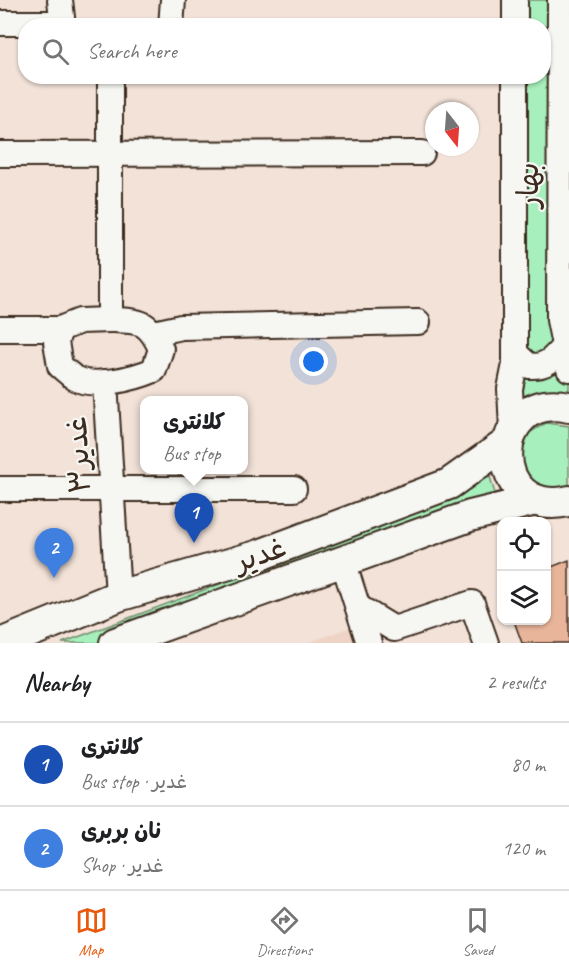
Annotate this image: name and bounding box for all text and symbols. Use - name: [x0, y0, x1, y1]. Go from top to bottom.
- search box: [18, 18, 551, 84]
- icon: search: [39, 35, 72, 68]
- text: Search here: [87, 37, 177, 65]
- north arrow: [425, 102, 479, 156]
- street label: بهار: [509, 162, 547, 211]
- your location: [299, 347, 328, 376]
- popup: [140, 396, 248, 474]
- text: کلانتری: [163, 408, 225, 436]
- street label: غدیر۳: [57, 415, 99, 495]
- text: Bus stop: [163, 441, 221, 466]
- pin: 1: [174, 494, 214, 543]
- map controls: [497, 517, 551, 625]
- button: locate: [497, 517, 551, 571]
- street label: غدیر: [226, 527, 291, 582]
- pin: 2: [34, 528, 74, 578]
- button: layers: [497, 571, 551, 625]
- text: Nearby: [24, 666, 89, 699]
- text: 2 results: [486, 670, 545, 695]
- text: کلانتری: [81, 733, 143, 761]
- text: 1: [39, 752, 48, 777]
- text: 80 m: [511, 752, 545, 777]
- text: Bus stop · غدیر: [81, 769, 187, 794]
- text: نان بربری: [81, 817, 161, 845]
- text: 2: [39, 836, 48, 861]
- text: 120 m: [502, 836, 545, 861]
- text: Shop · غدیر: [81, 853, 164, 878]
- tab: Map: [75, 904, 108, 960]
- tab: Directions: [257, 904, 312, 960]
- tab: Saved: [461, 904, 494, 960]

